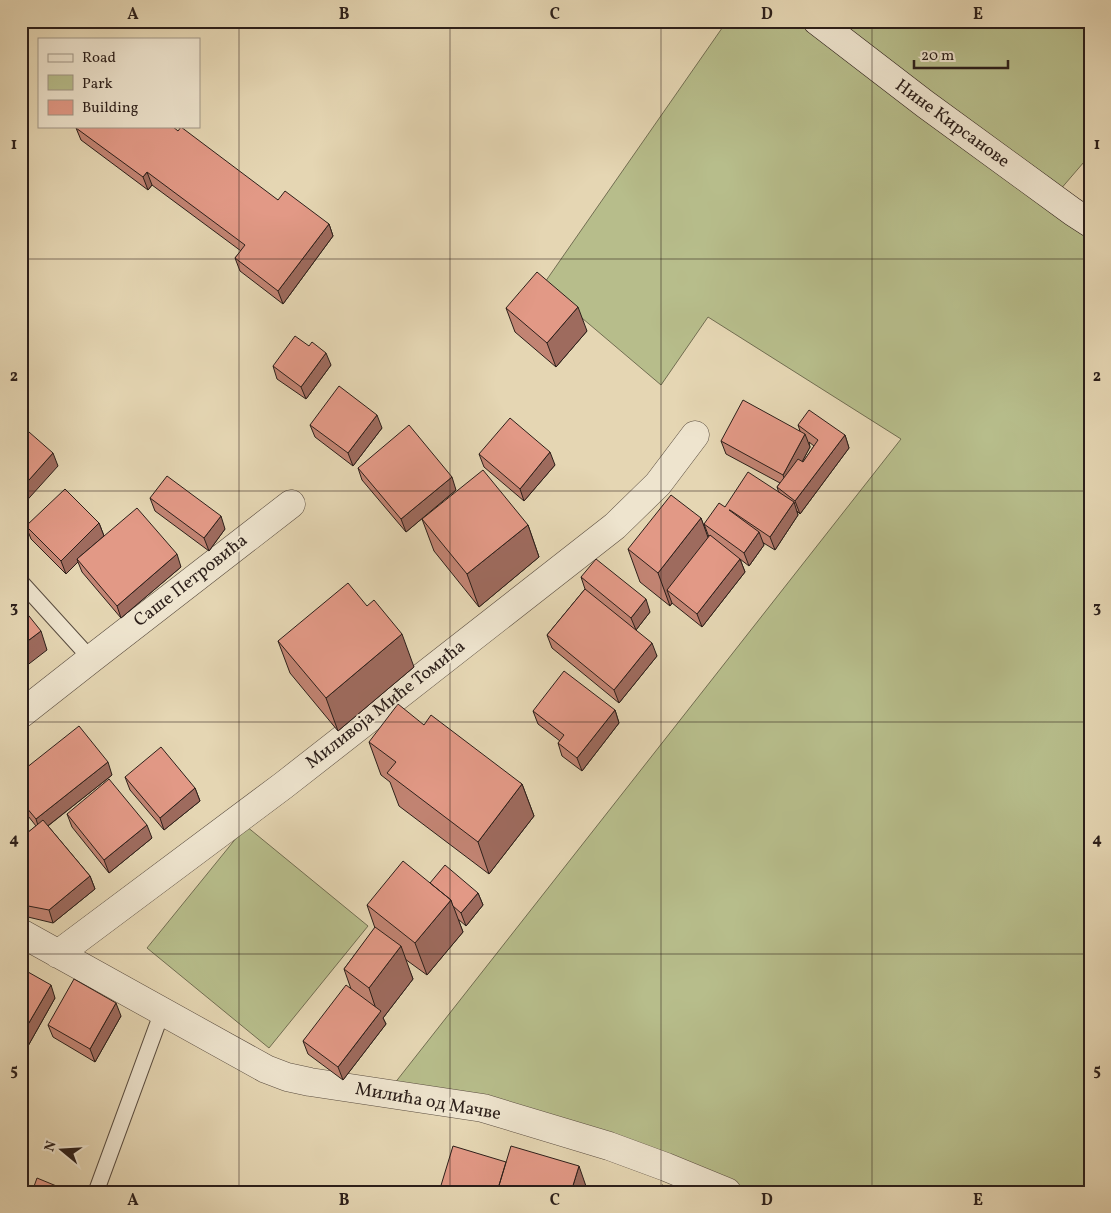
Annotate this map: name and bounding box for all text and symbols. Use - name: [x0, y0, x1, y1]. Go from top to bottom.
- text: A: [127, 4, 139, 26]
- text: B: [339, 4, 350, 26]
- text: C: [550, 4, 560, 26]
- text: D: [761, 4, 773, 26]
- text: E: [973, 4, 983, 26]
- legend: [38, 38, 200, 128]
- scale bar: [914, 38, 1007, 70]
- text: 20 m: [921, 46, 954, 67]
- text: Road: [82, 48, 116, 69]
- text: Park: [82, 74, 113, 95]
- street label: Нине Кирсанове: [890, 74, 1014, 174]
- text: Building: [82, 98, 139, 119]
- text: 1: [11, 134, 17, 156]
- text: 1: [1094, 134, 1100, 156]
- text: 2: [10, 366, 18, 388]
- text: 2: [1093, 366, 1101, 388]
- street label: Саше Петровића: [129, 529, 253, 633]
- text: 3: [10, 597, 18, 619]
- text: 3: [1093, 597, 1101, 619]
- street label: Миливоја Миће Томића: [301, 635, 471, 775]
- text: 4: [9, 829, 19, 851]
- text: 4: [1092, 829, 1102, 851]
- text: 5: [10, 1060, 18, 1082]
- text: 5: [1093, 1060, 1101, 1082]
- street label: Милића од Мачве: [353, 1077, 503, 1127]
- north arrow: [38, 1126, 88, 1176]
- text: N: [40, 1139, 62, 1154]
- text: A: [127, 1190, 139, 1212]
- text: B: [339, 1190, 350, 1212]
- text: C: [550, 1190, 560, 1212]
- text: D: [761, 1190, 773, 1212]
- text: E: [973, 1190, 983, 1212]

